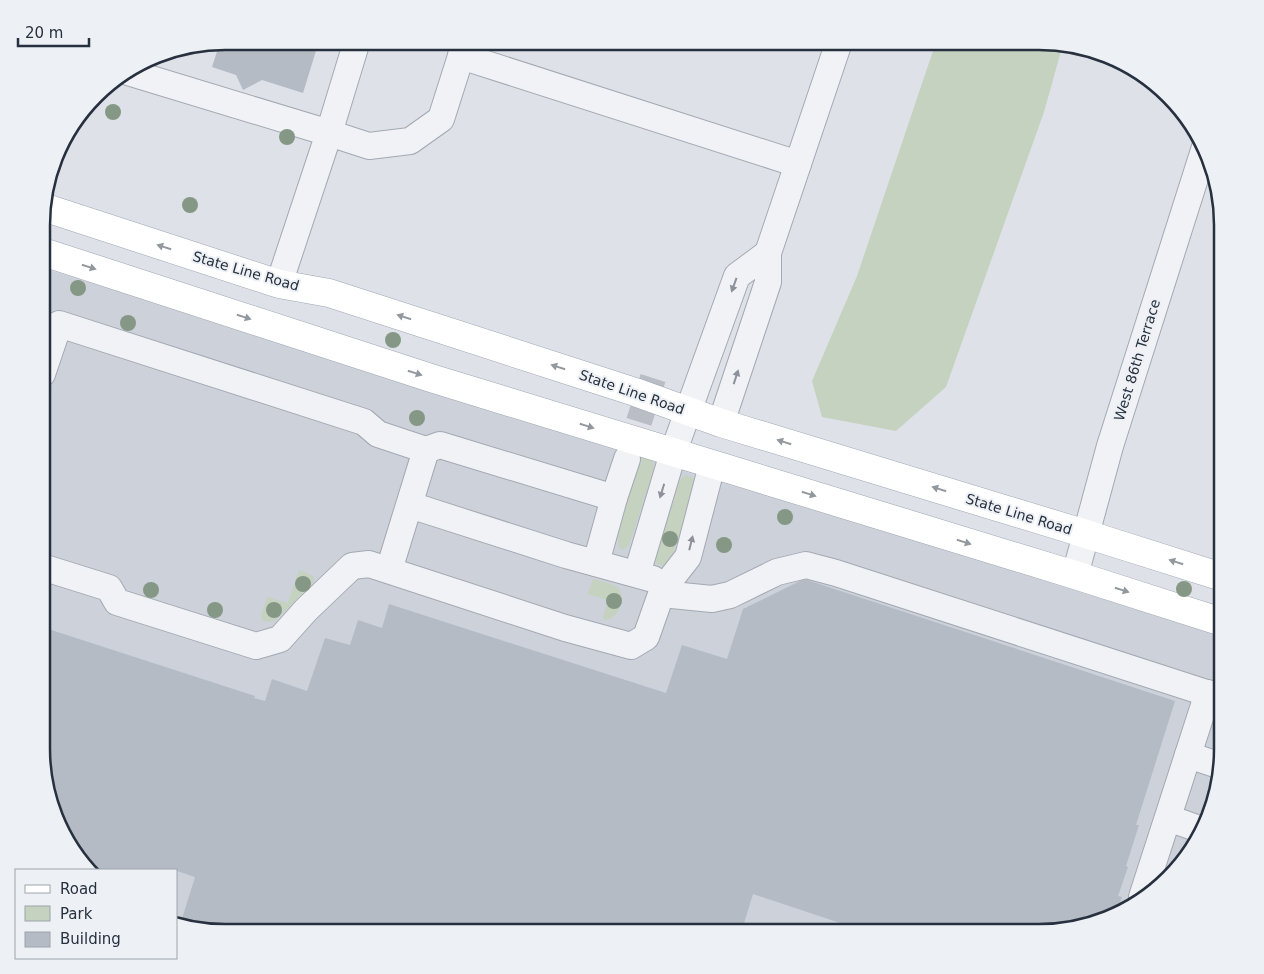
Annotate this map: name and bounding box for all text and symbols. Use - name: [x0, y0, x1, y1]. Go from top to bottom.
- scale bar: [18, 15, 89, 47]
- text: 20 m: [25, 24, 63, 42]
- one-way arrow: [157, 242, 172, 250]
- street label: State Line Road: [191, 248, 301, 294]
- one-way arrow: [82, 263, 97, 271]
- one-way arrow: [730, 278, 737, 293]
- street label: West 86th Terrace: [1111, 297, 1163, 423]
- one-way arrow: [396, 313, 411, 320]
- one-way arrow: [236, 314, 251, 322]
- one-way arrow: [551, 363, 566, 371]
- street label: State Line Road: [577, 366, 687, 418]
- one-way arrow: [408, 369, 423, 377]
- one-way arrow: [733, 370, 741, 385]
- one-way arrow: [579, 423, 594, 430]
- one-way arrow: [776, 438, 791, 446]
- one-way arrow: [657, 483, 665, 498]
- one-way arrow: [931, 485, 946, 493]
- street label: State Line Road: [964, 490, 1074, 538]
- one-way arrow: [801, 491, 816, 499]
- one-way arrow: [688, 536, 696, 551]
- one-way arrow: [957, 538, 972, 546]
- one-way arrow: [1168, 558, 1183, 566]
- one-way arrow: [1114, 587, 1129, 595]
- legend: [15, 869, 178, 959]
- text: Road: [60, 880, 98, 898]
- text: Park: [60, 905, 93, 923]
- text: Building: [60, 930, 121, 948]

